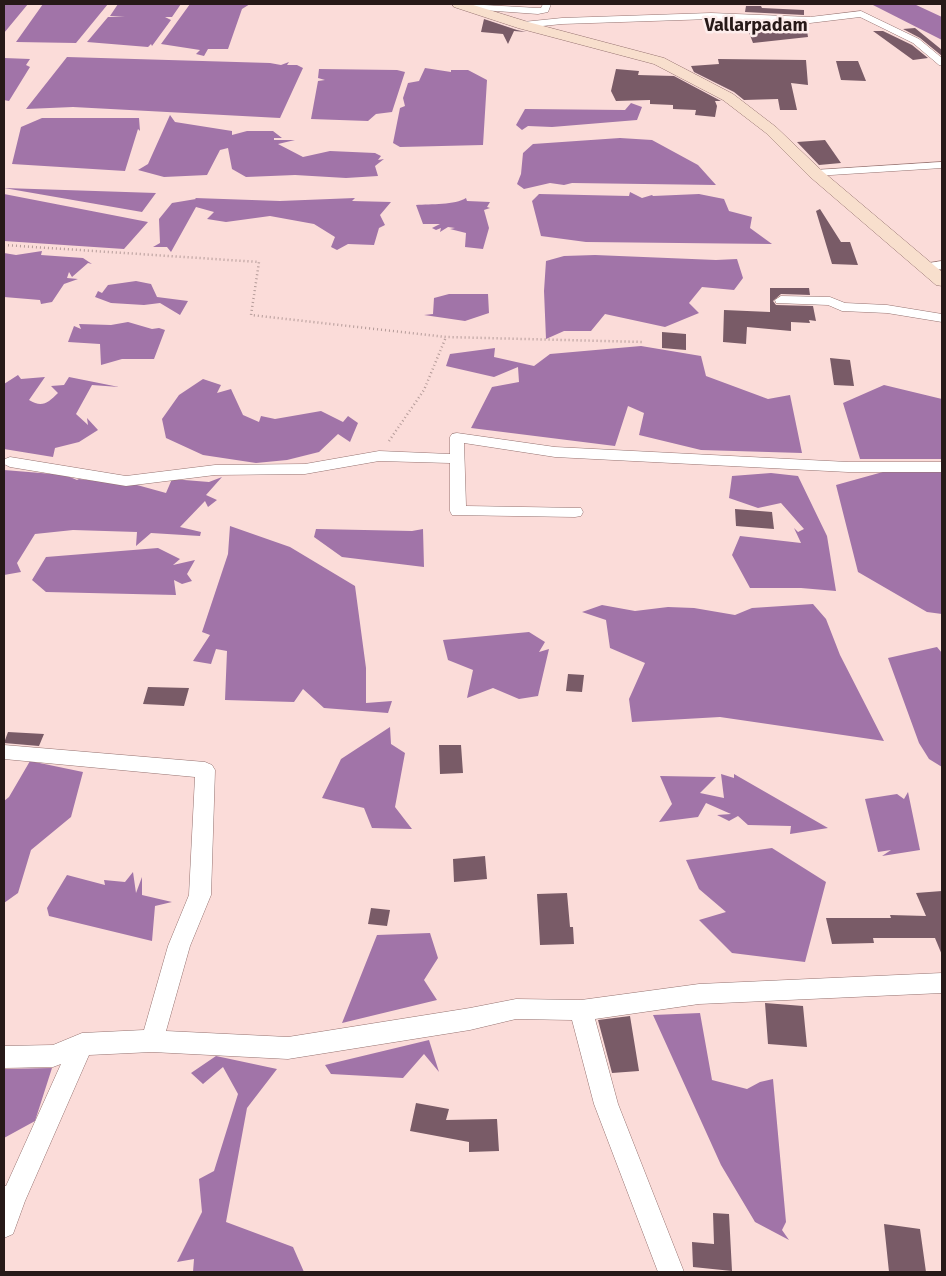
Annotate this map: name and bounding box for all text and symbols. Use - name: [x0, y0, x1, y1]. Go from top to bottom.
- district label: Vallarpadam: [704, 15, 808, 37]

